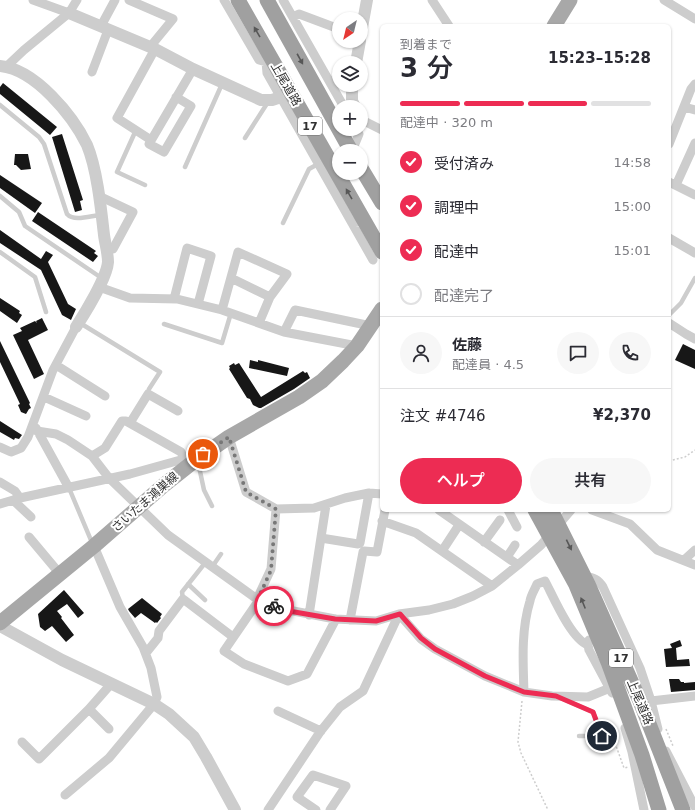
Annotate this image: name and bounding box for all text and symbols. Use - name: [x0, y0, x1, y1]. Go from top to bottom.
- north arrow: [332, 12, 368, 48]
- map controls: [332, 12, 368, 180]
- one-way arrow: [253, 26, 260, 38]
- text: 到着まで: [400, 37, 452, 52]
- text: 15:23–15:28: [548, 49, 651, 67]
- one-way arrow: [297, 53, 303, 65]
- text: 3 分: [400, 53, 453, 83]
- button: layers: [332, 56, 368, 92]
- street label: 上尾道路: [268, 60, 304, 108]
- button: +: [332, 100, 368, 136]
- text: 配達中 · 320 m: [400, 115, 493, 130]
- road number: 17: [298, 117, 322, 135]
- button: −: [332, 144, 368, 180]
- icon: check: [400, 151, 422, 173]
- text: 受付済み: [434, 155, 494, 173]
- text: 14:58: [614, 155, 651, 170]
- one-way arrow: [345, 188, 352, 200]
- icon: check: [400, 195, 422, 217]
- text: 調理中: [434, 199, 479, 217]
- text: 15:00: [614, 199, 651, 214]
- icon: check: [400, 239, 422, 261]
- text: 配達中: [434, 243, 479, 261]
- text: 15:01: [614, 243, 651, 258]
- text: 配達完了: [434, 287, 494, 305]
- button: person: [400, 332, 442, 374]
- button: chat: [557, 332, 599, 374]
- button: phone: [609, 332, 651, 374]
- text: 佐藤: [452, 336, 482, 354]
- text: 配達員 · 4.5: [452, 357, 524, 372]
- text: ¥2,370: [593, 406, 651, 424]
- text: 注文 #4746: [400, 407, 486, 425]
- pin: [186, 437, 220, 471]
- icon: bag: [192, 443, 214, 465]
- button: ヘルプ: [400, 458, 522, 504]
- button: 共有: [530, 458, 651, 504]
- street label: さいたま鴻巣線: [109, 469, 181, 535]
- one-way arrow: [566, 539, 572, 550]
- courier: [254, 586, 294, 626]
- icon: bike: [263, 595, 285, 617]
- one-way arrow: [579, 596, 585, 608]
- road number: 17: [609, 649, 633, 667]
- street label: 上尾道路: [624, 677, 656, 727]
- pin: [585, 719, 619, 753]
- icon: home: [591, 725, 613, 747]

